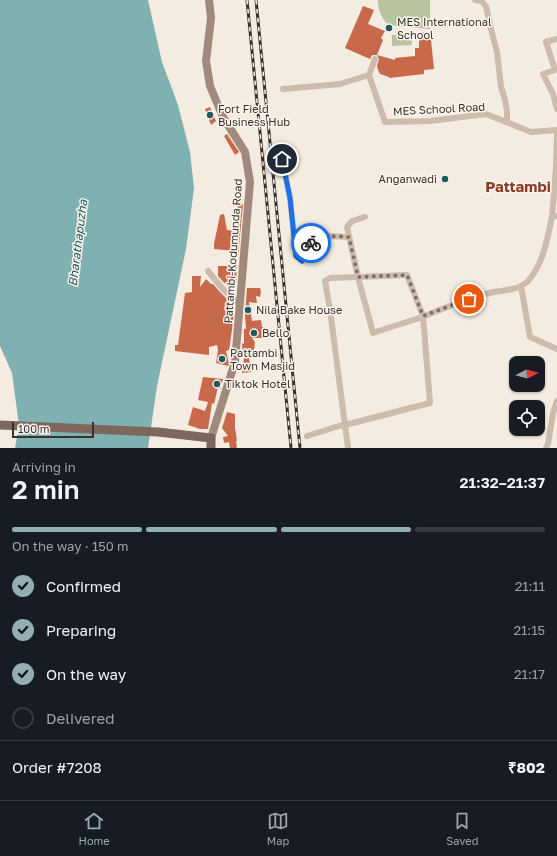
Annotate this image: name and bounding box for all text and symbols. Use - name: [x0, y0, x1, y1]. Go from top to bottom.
- place label: MES International School: [397, 15, 492, 41]
- marker: MES International School: [384, 23, 394, 33]
- street label: MES School Road: [393, 100, 485, 117]
- place label: Fort Field Business Hub: [218, 102, 290, 128]
- marker: Fort Field Business Hub: [205, 110, 215, 120]
- pin: [265, 142, 299, 176]
- icon: home: [271, 148, 293, 170]
- place label: Anganwadi: [379, 172, 437, 185]
- marker: Anganwadi: [440, 174, 450, 184]
- district label: Pattambi: [485, 177, 551, 195]
- street label: Pattambi-Kodumunda Road: [221, 178, 244, 324]
- water label: Bharathapuzha: [65, 197, 90, 287]
- courier: [291, 223, 331, 263]
- icon: bike: [300, 232, 322, 254]
- pin: [452, 282, 486, 316]
- icon: bag: [458, 288, 480, 310]
- place label: Nila Bake House: [256, 303, 342, 316]
- marker: Nila Bake House: [243, 305, 253, 315]
- place label: Bello: [262, 326, 290, 339]
- marker: Bello: [249, 328, 259, 338]
- place label: Pattambi Town Masjid: [230, 346, 295, 372]
- marker: Pattambi Town Masjid: [217, 354, 227, 364]
- north arrow: [509, 356, 545, 392]
- map controls: [509, 356, 545, 436]
- place label: Tiktok Hotel: [225, 377, 291, 390]
- marker: Tiktok Hotel: [212, 379, 222, 389]
- button: locate: [509, 400, 545, 436]
- scale bar: [12, 420, 94, 439]
- text: 100 m: [18, 422, 49, 435]
- text: Arriving in: [12, 459, 76, 475]
- text: 21:32–21:37: [459, 473, 545, 491]
- text: 2 min: [12, 474, 80, 505]
- text: On the way · 150 m: [12, 538, 129, 554]
- icon: check: [12, 575, 34, 597]
- text: Confirmed: [46, 577, 121, 595]
- text: 21:11: [515, 578, 545, 594]
- icon: check: [12, 619, 34, 641]
- text: Preparing: [46, 621, 116, 639]
- text: 21:15: [513, 622, 545, 638]
- icon: check: [12, 663, 34, 685]
- text: On the way: [46, 665, 126, 683]
- text: 21:17: [514, 666, 545, 682]
- text: Delivered: [46, 709, 114, 727]
- text: Order #7208: [12, 758, 102, 776]
- text: ₹802: [508, 758, 545, 776]
- tab: Home: [79, 810, 110, 847]
- tab: Map: [267, 810, 289, 847]
- tab: Saved: [446, 810, 478, 847]

